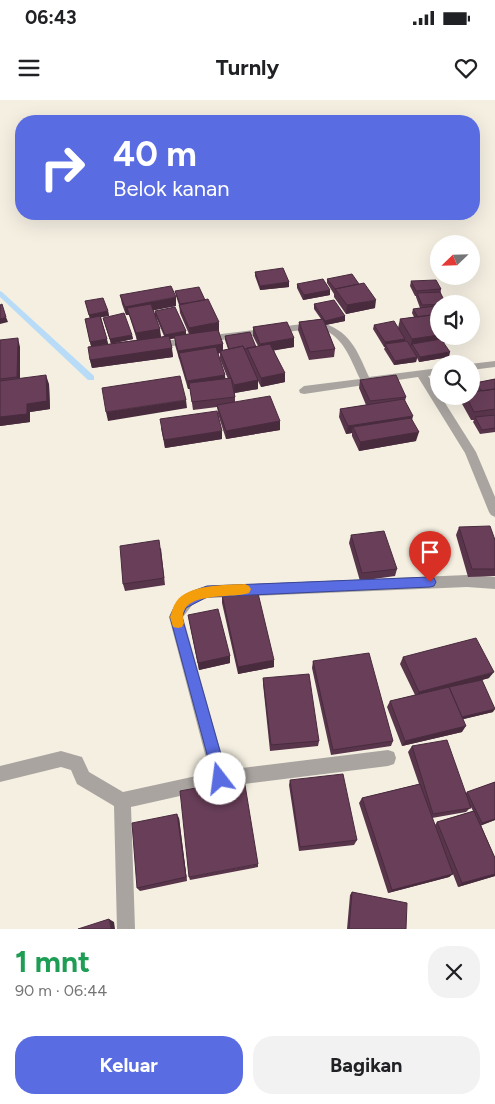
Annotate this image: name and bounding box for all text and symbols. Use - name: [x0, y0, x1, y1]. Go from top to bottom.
- text: 06:43: [25, 6, 77, 29]
- icon: menu: [15, 54, 43, 82]
- text: Turnly: [216, 54, 279, 81]
- icon: heart: [452, 54, 480, 82]
- text: 40 m: [113, 133, 197, 175]
- icon: right: [30, 135, 95, 200]
- text: Belok kanan: [113, 175, 230, 202]
- north arrow: [430, 235, 480, 285]
- map controls: [430, 235, 480, 405]
- button: sound: [430, 295, 480, 345]
- button: search: [430, 355, 480, 405]
- pin: [409, 531, 451, 582]
- icon: arrive: [416, 538, 444, 566]
- position arrow: [193, 752, 245, 804]
- text: 1 mnt: [15, 943, 90, 980]
- button: close: [428, 946, 480, 998]
- text: 90 m · 06:44: [15, 981, 107, 1000]
- button: Keluar: [15, 1036, 243, 1094]
- button: Bagikan: [253, 1036, 480, 1094]

